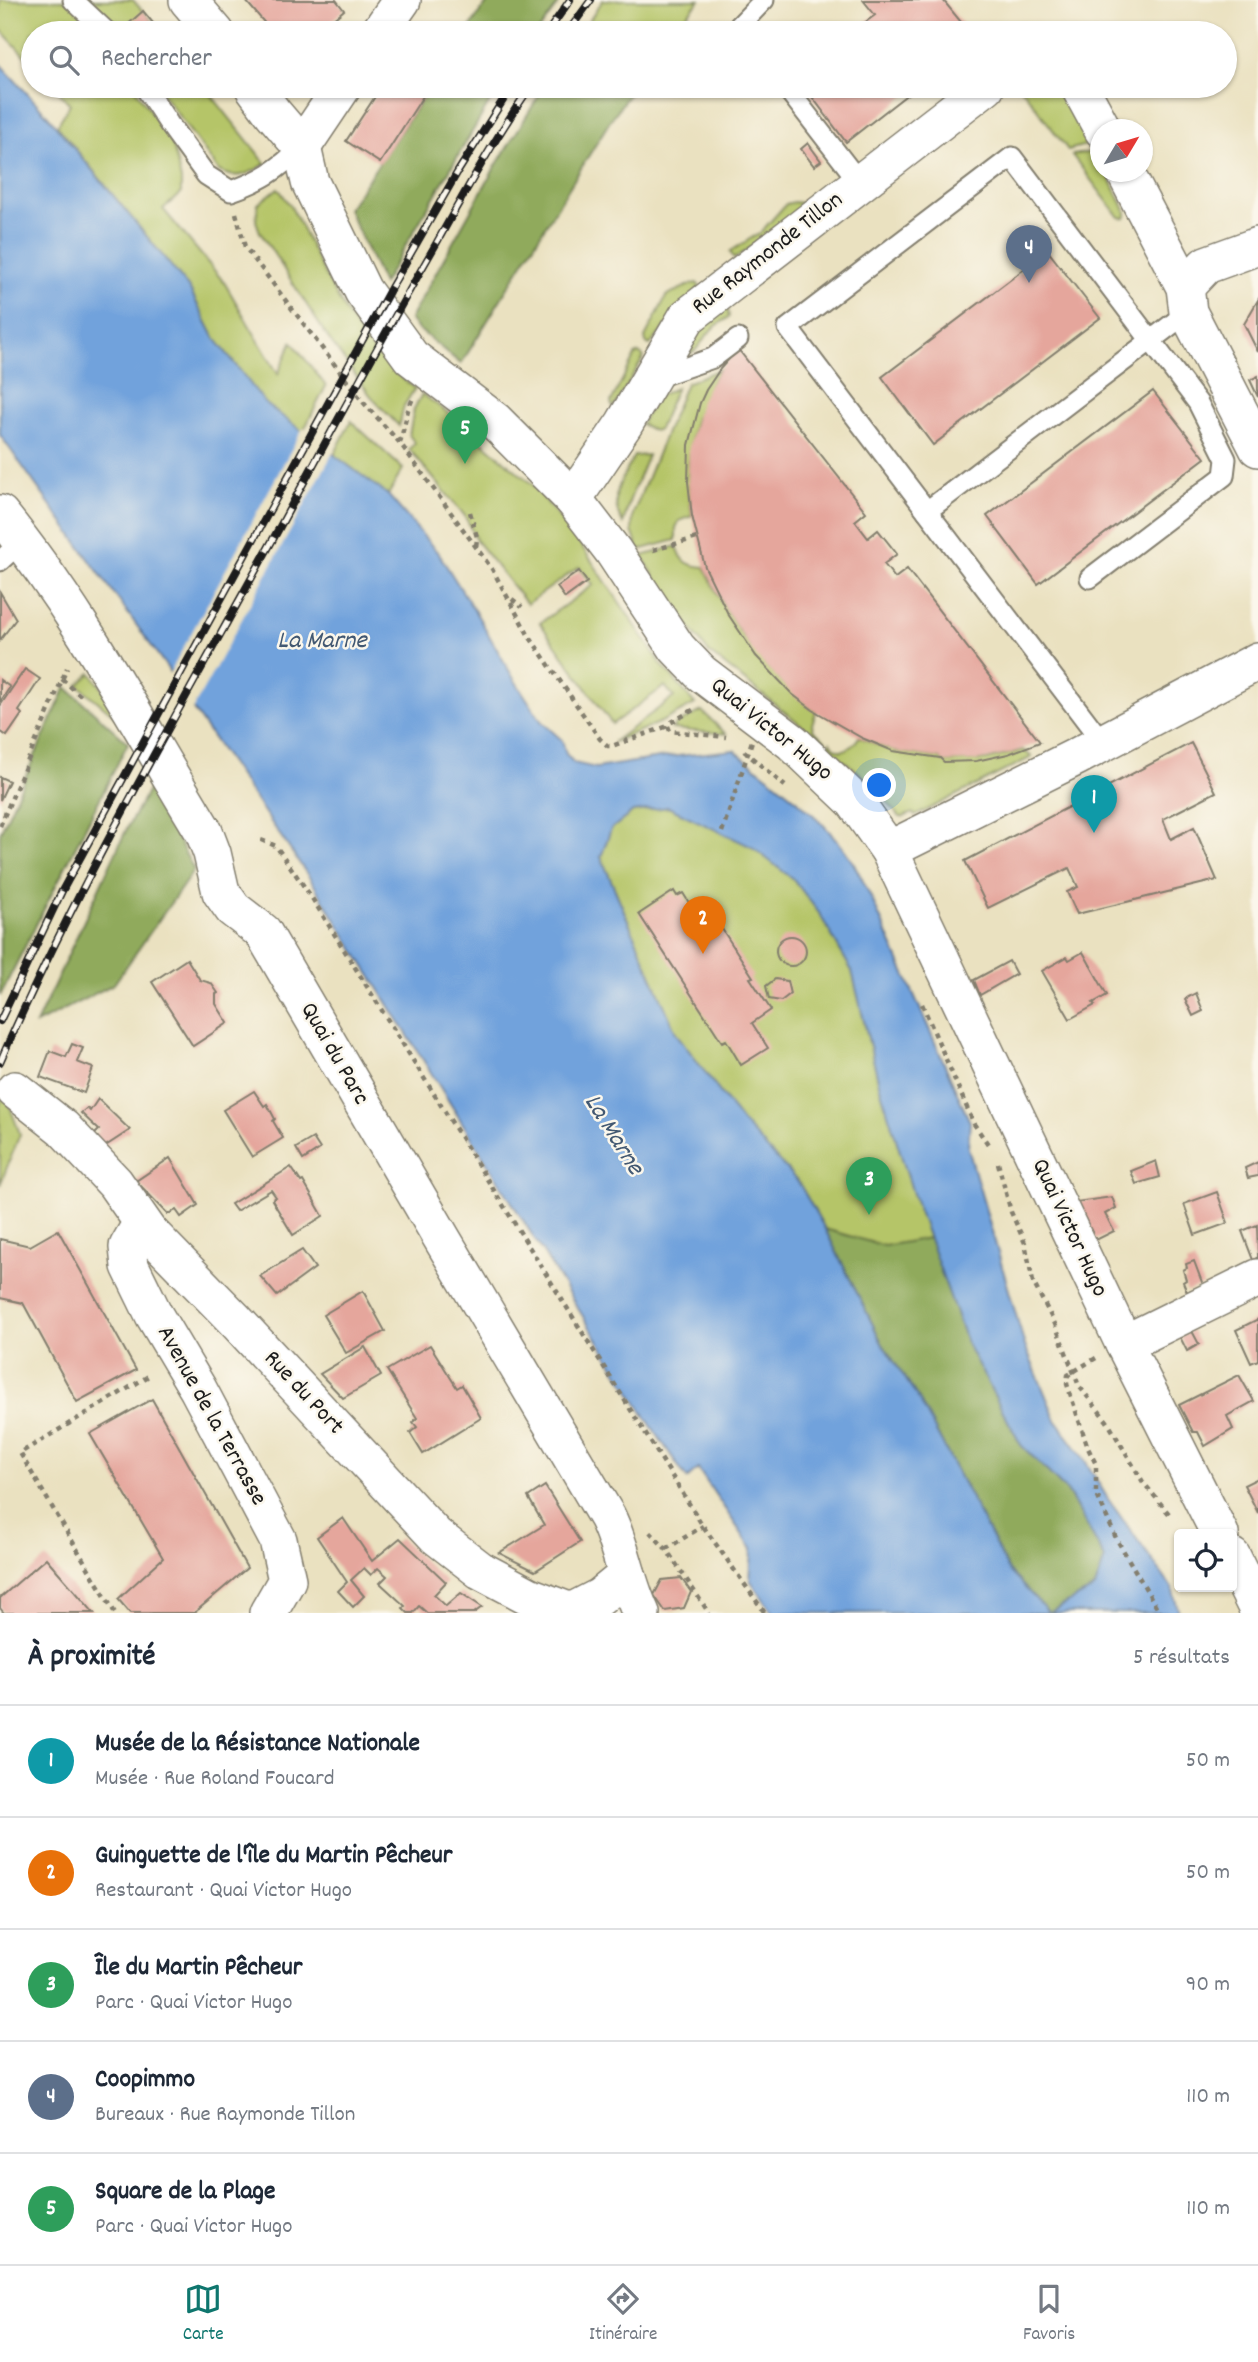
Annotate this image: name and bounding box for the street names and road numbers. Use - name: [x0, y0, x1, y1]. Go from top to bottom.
- street label: Rue Raymonde Tillon: [685, 184, 851, 324]
- street label: Quai Victor Hugo: [702, 670, 840, 790]
- street label: Quai du Parc: [291, 996, 377, 1112]
- street label: Quai Victor Hugo: [1022, 1153, 1116, 1303]
- street label: Avenue de la Terrasse: [147, 1320, 275, 1512]
- street label: Rue du Port: [255, 1343, 351, 1443]

